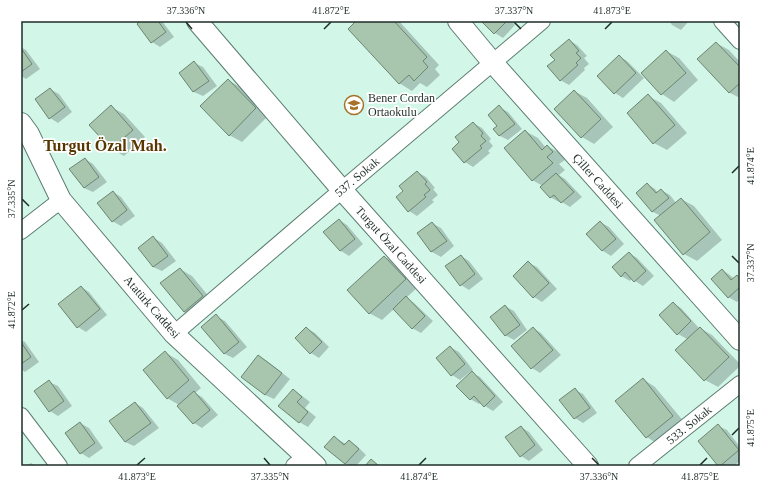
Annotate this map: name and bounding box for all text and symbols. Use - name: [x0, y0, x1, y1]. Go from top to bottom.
- text: 37.336°N: [167, 5, 205, 16]
- text: 41.872°E: [312, 5, 350, 16]
- text: 37.337°N: [495, 5, 533, 16]
- text: 41.873°E: [593, 5, 631, 16]
- place label: Bener Cordan Ortaokulu: [368, 91, 435, 119]
- school or university icon: Bener Cordan Ortaokulu: [343, 94, 365, 116]
- district label: Turgut Özal Mah.: [43, 137, 167, 155]
- text: 41.874°E: [745, 147, 756, 185]
- street label: Çiller Caddesi: [570, 151, 627, 212]
- street label: 537. Sokak: [332, 154, 382, 200]
- text: 37.335°N: [6, 180, 17, 218]
- street label: Turgut Özal Caddesi: [353, 203, 430, 287]
- text: 37.337°N: [745, 244, 756, 282]
- street label: Atatürk Caddesi: [121, 273, 183, 342]
- text: 41.872°E: [6, 291, 17, 329]
- street label: 533. Sokak: [664, 403, 714, 447]
- text: 41.875°E: [745, 409, 756, 447]
- text: 41.873°E: [118, 471, 156, 482]
- text: 37.335°N: [251, 471, 289, 482]
- text: 41.874°E: [400, 471, 438, 482]
- text: 37.336°N: [580, 471, 618, 482]
- text: 41.875°E: [681, 471, 719, 482]

